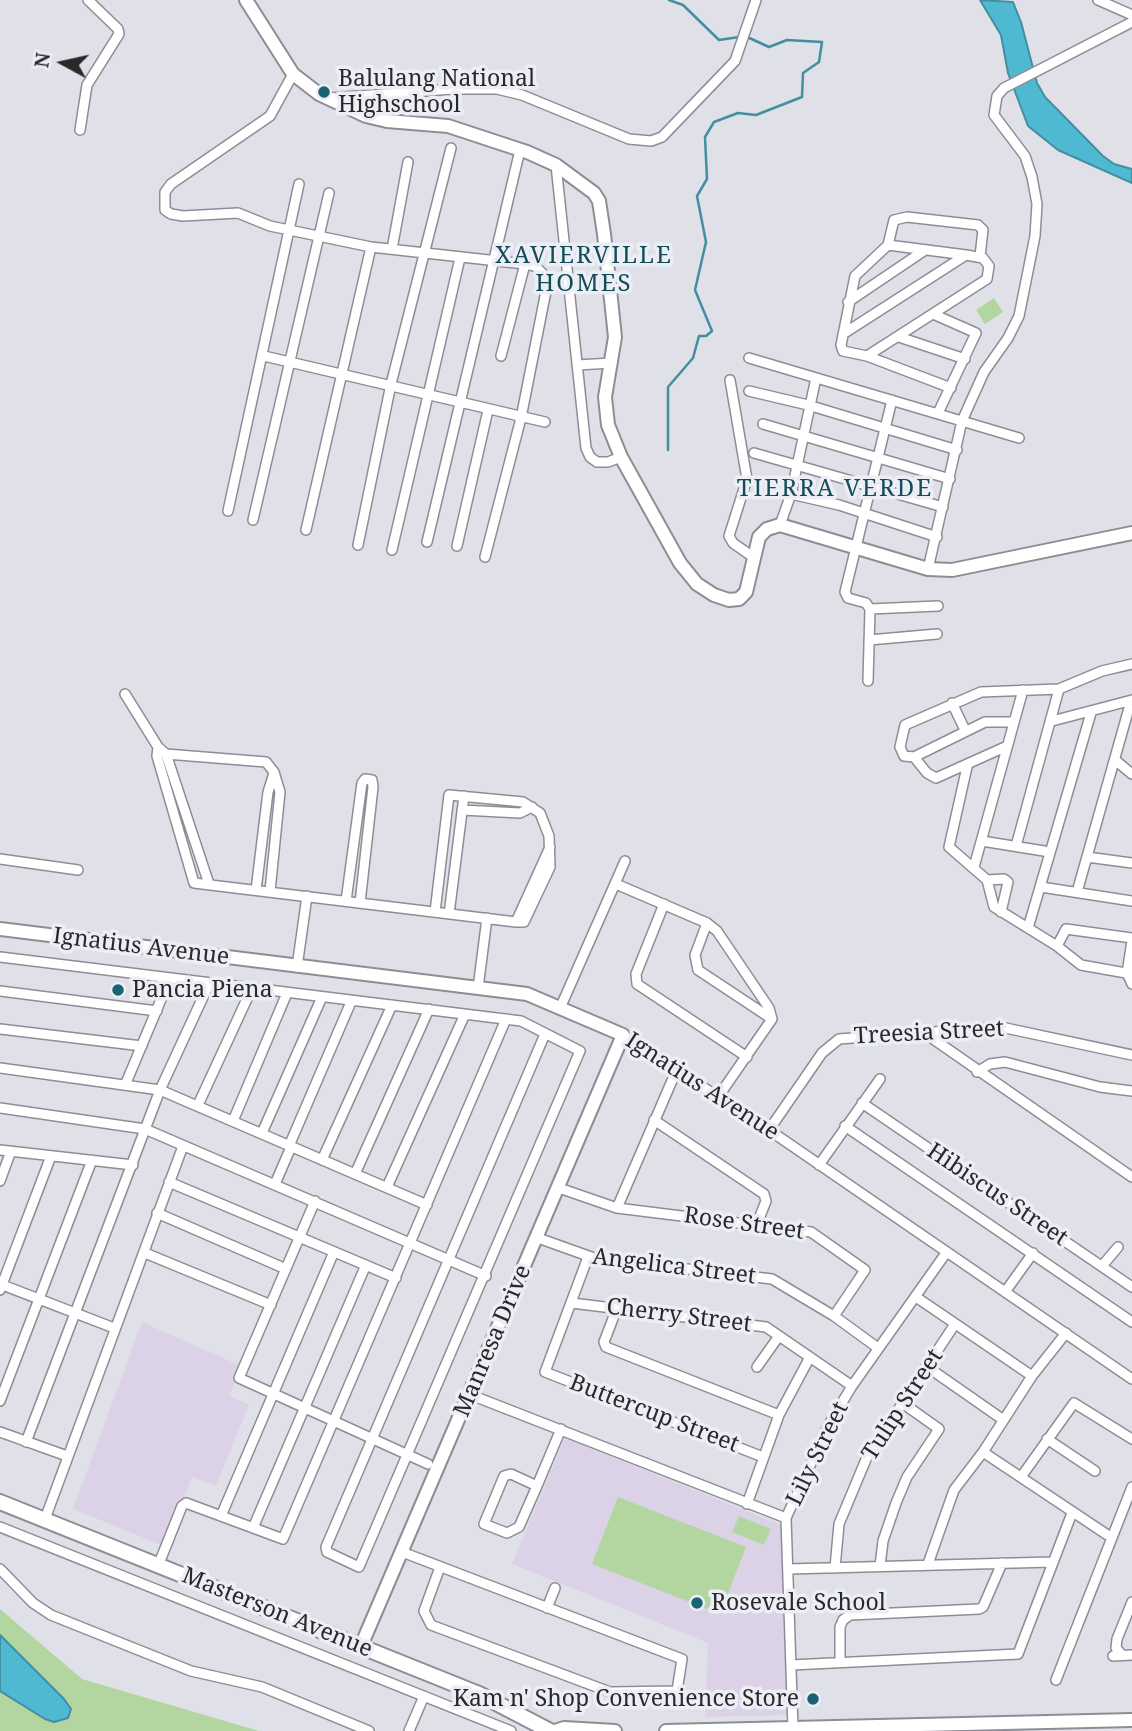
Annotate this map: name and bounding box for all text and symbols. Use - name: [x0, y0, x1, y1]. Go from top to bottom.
- north arrow: [28, 28, 98, 98]
- text: N: [28, 51, 56, 69]
- place label: Balulang National Highschool: [338, 65, 535, 119]
- marker: Balulang National Highschool: [316, 84, 332, 100]
- district label: XAVIERVILLE HOMES: [497, 242, 671, 298]
- district label: TIERRA VERDE: [738, 475, 932, 503]
- street label: Ignatius Avenue: [51, 923, 231, 971]
- place label: Pancia Piena: [132, 976, 273, 1004]
- marker: Pancia Piena: [110, 982, 126, 998]
- street label: Treesia Street: [853, 1015, 1005, 1051]
- street label: Ignatius Avenue: [620, 1027, 784, 1147]
- street label: Hibiscus Street: [921, 1138, 1073, 1252]
- street label: Rose Street: [682, 1202, 806, 1246]
- street label: Angelica Street: [591, 1243, 757, 1291]
- street label: Manresa Drive: [449, 1261, 537, 1421]
- street label: Cherry Street: [605, 1293, 753, 1339]
- street label: Tulip Street: [857, 1344, 949, 1466]
- street label: Buttercup Street: [565, 1369, 743, 1459]
- street label: Lily Street: [781, 1398, 855, 1510]
- street label: Masterson Avenue: [178, 1562, 376, 1664]
- place label: Rosevale School: [711, 1589, 886, 1617]
- marker: Rosevale School: [689, 1595, 705, 1611]
- place label: Kam n' Shop Convenience Store: [453, 1685, 799, 1713]
- marker: Kam n' Shop Convenience Store: [805, 1691, 821, 1707]

